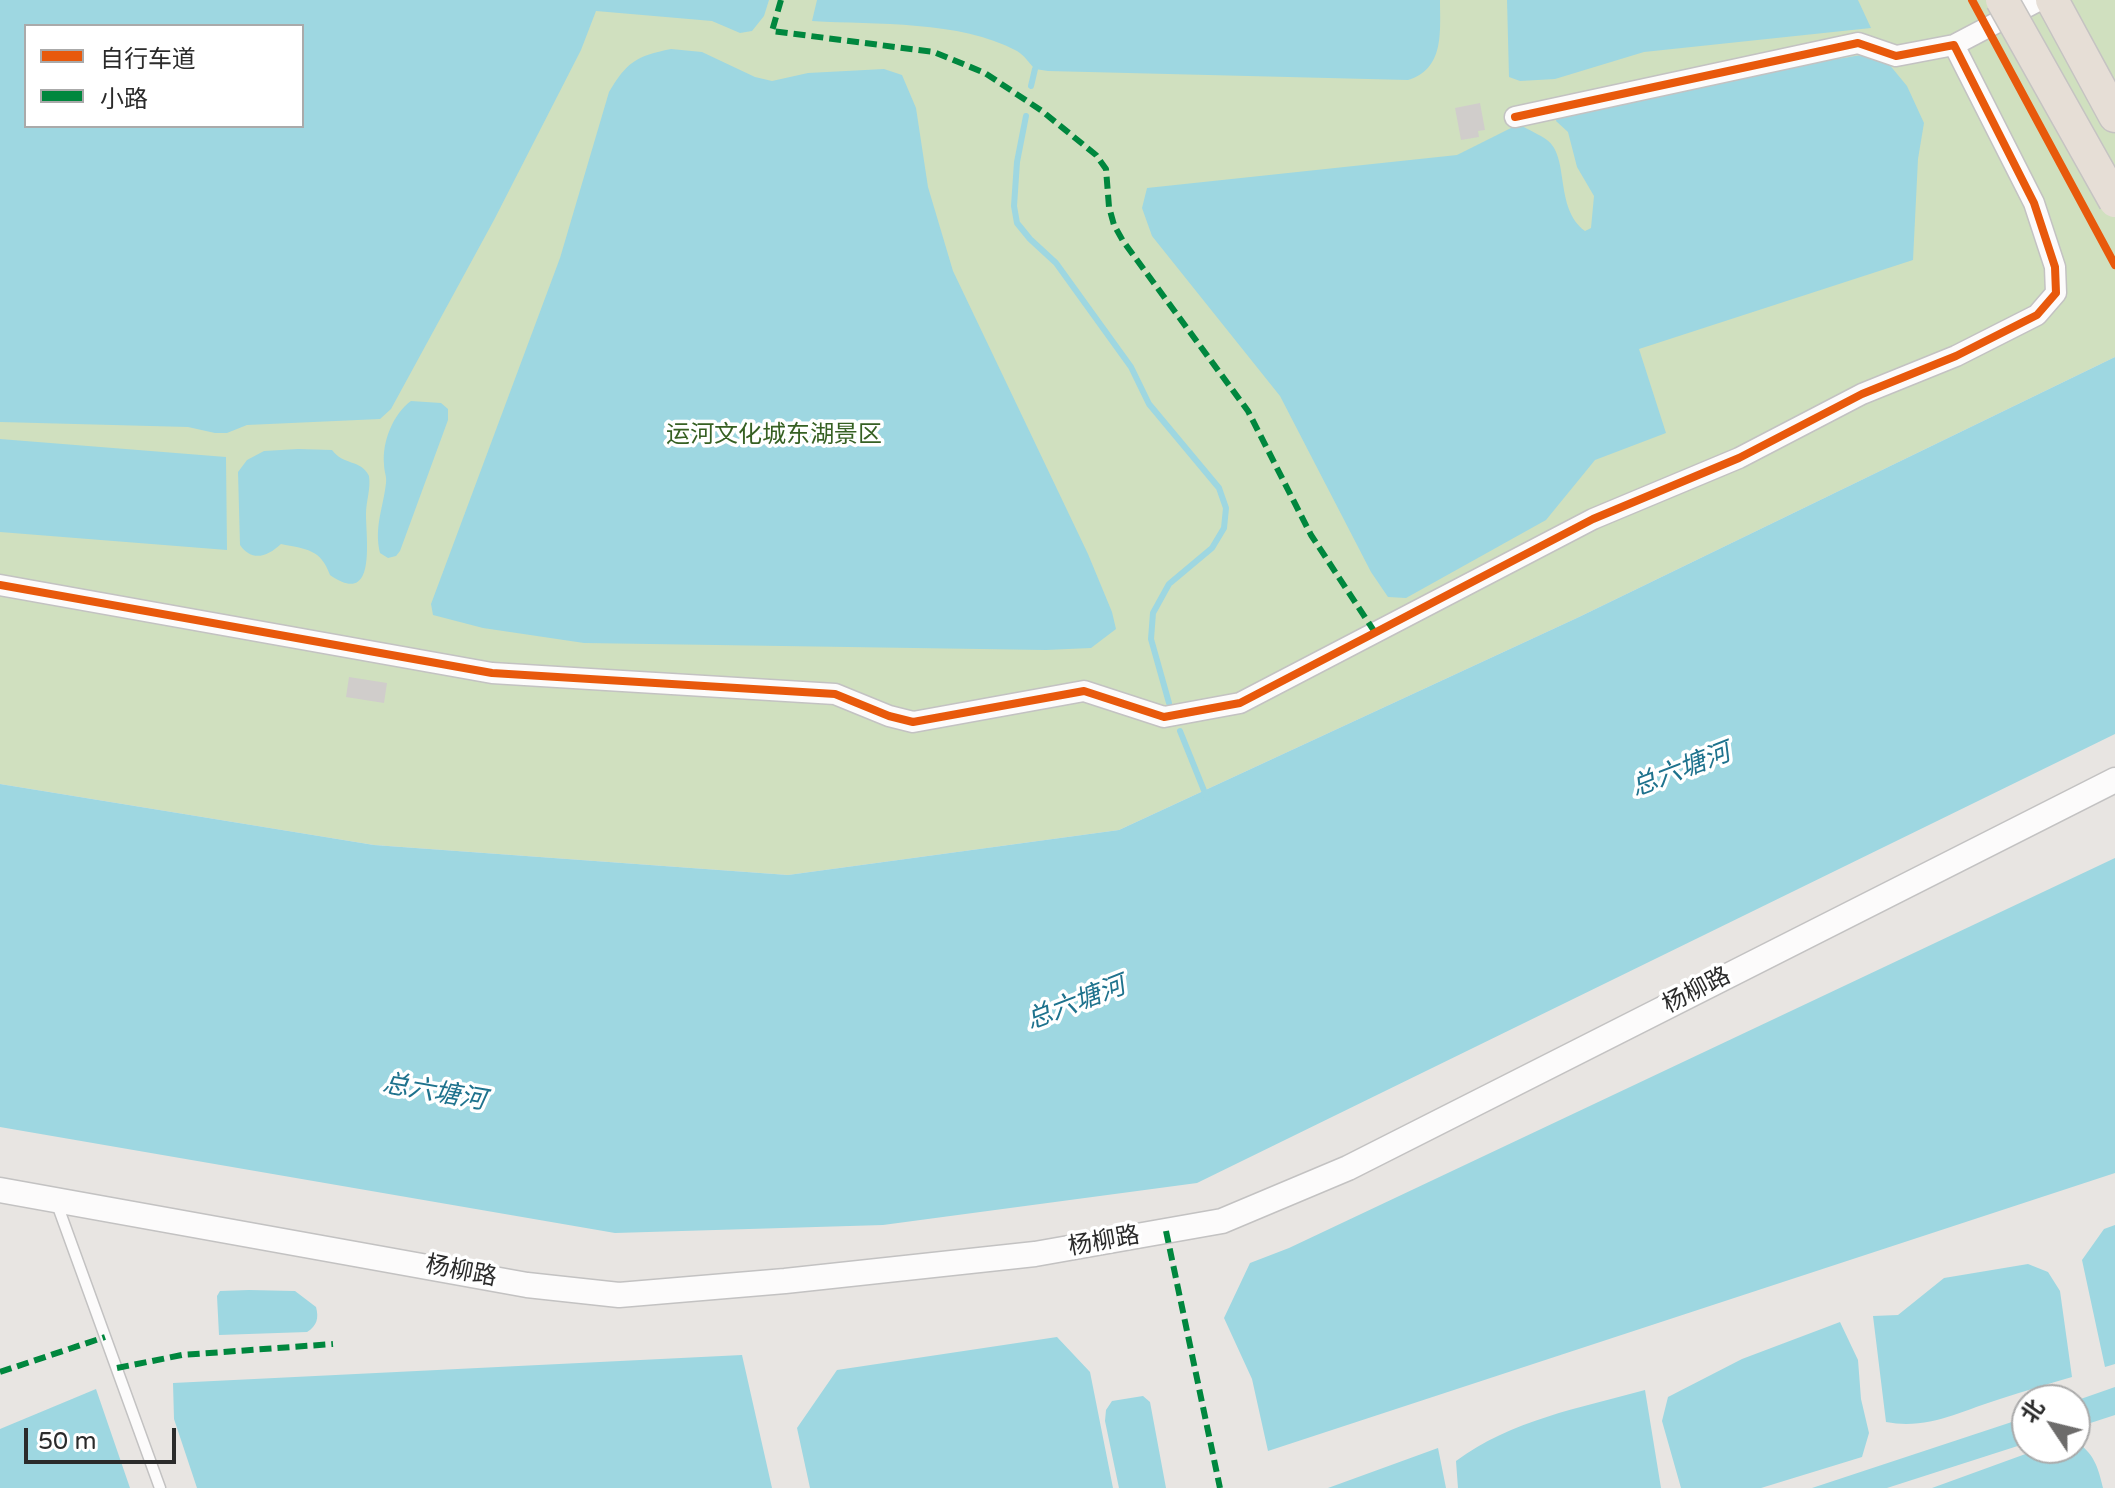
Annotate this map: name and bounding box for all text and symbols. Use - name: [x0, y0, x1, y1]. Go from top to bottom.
- legend: [24, 24, 304, 128]
- text: 自行车道: [100, 45, 196, 74]
- text: 小路: [100, 85, 148, 114]
- park label: 运河文化城东湖景区: [666, 422, 882, 450]
- water label: 总六塘河: [1627, 738, 1735, 804]
- street label: 杨柳路: [1658, 962, 1736, 1020]
- water label: 总六塘河: [1022, 971, 1130, 1037]
- water label: 总六塘河: [380, 1069, 488, 1117]
- street label: 杨柳路: [1066, 1222, 1142, 1262]
- street label: 杨柳路: [423, 1251, 499, 1293]
- north arrow: [2011, 1384, 2091, 1464]
- text: 北: [2016, 1395, 2050, 1428]
- scale bar: [28, 1412, 180, 1462]
- text: 50 m: [38, 1427, 96, 1456]

